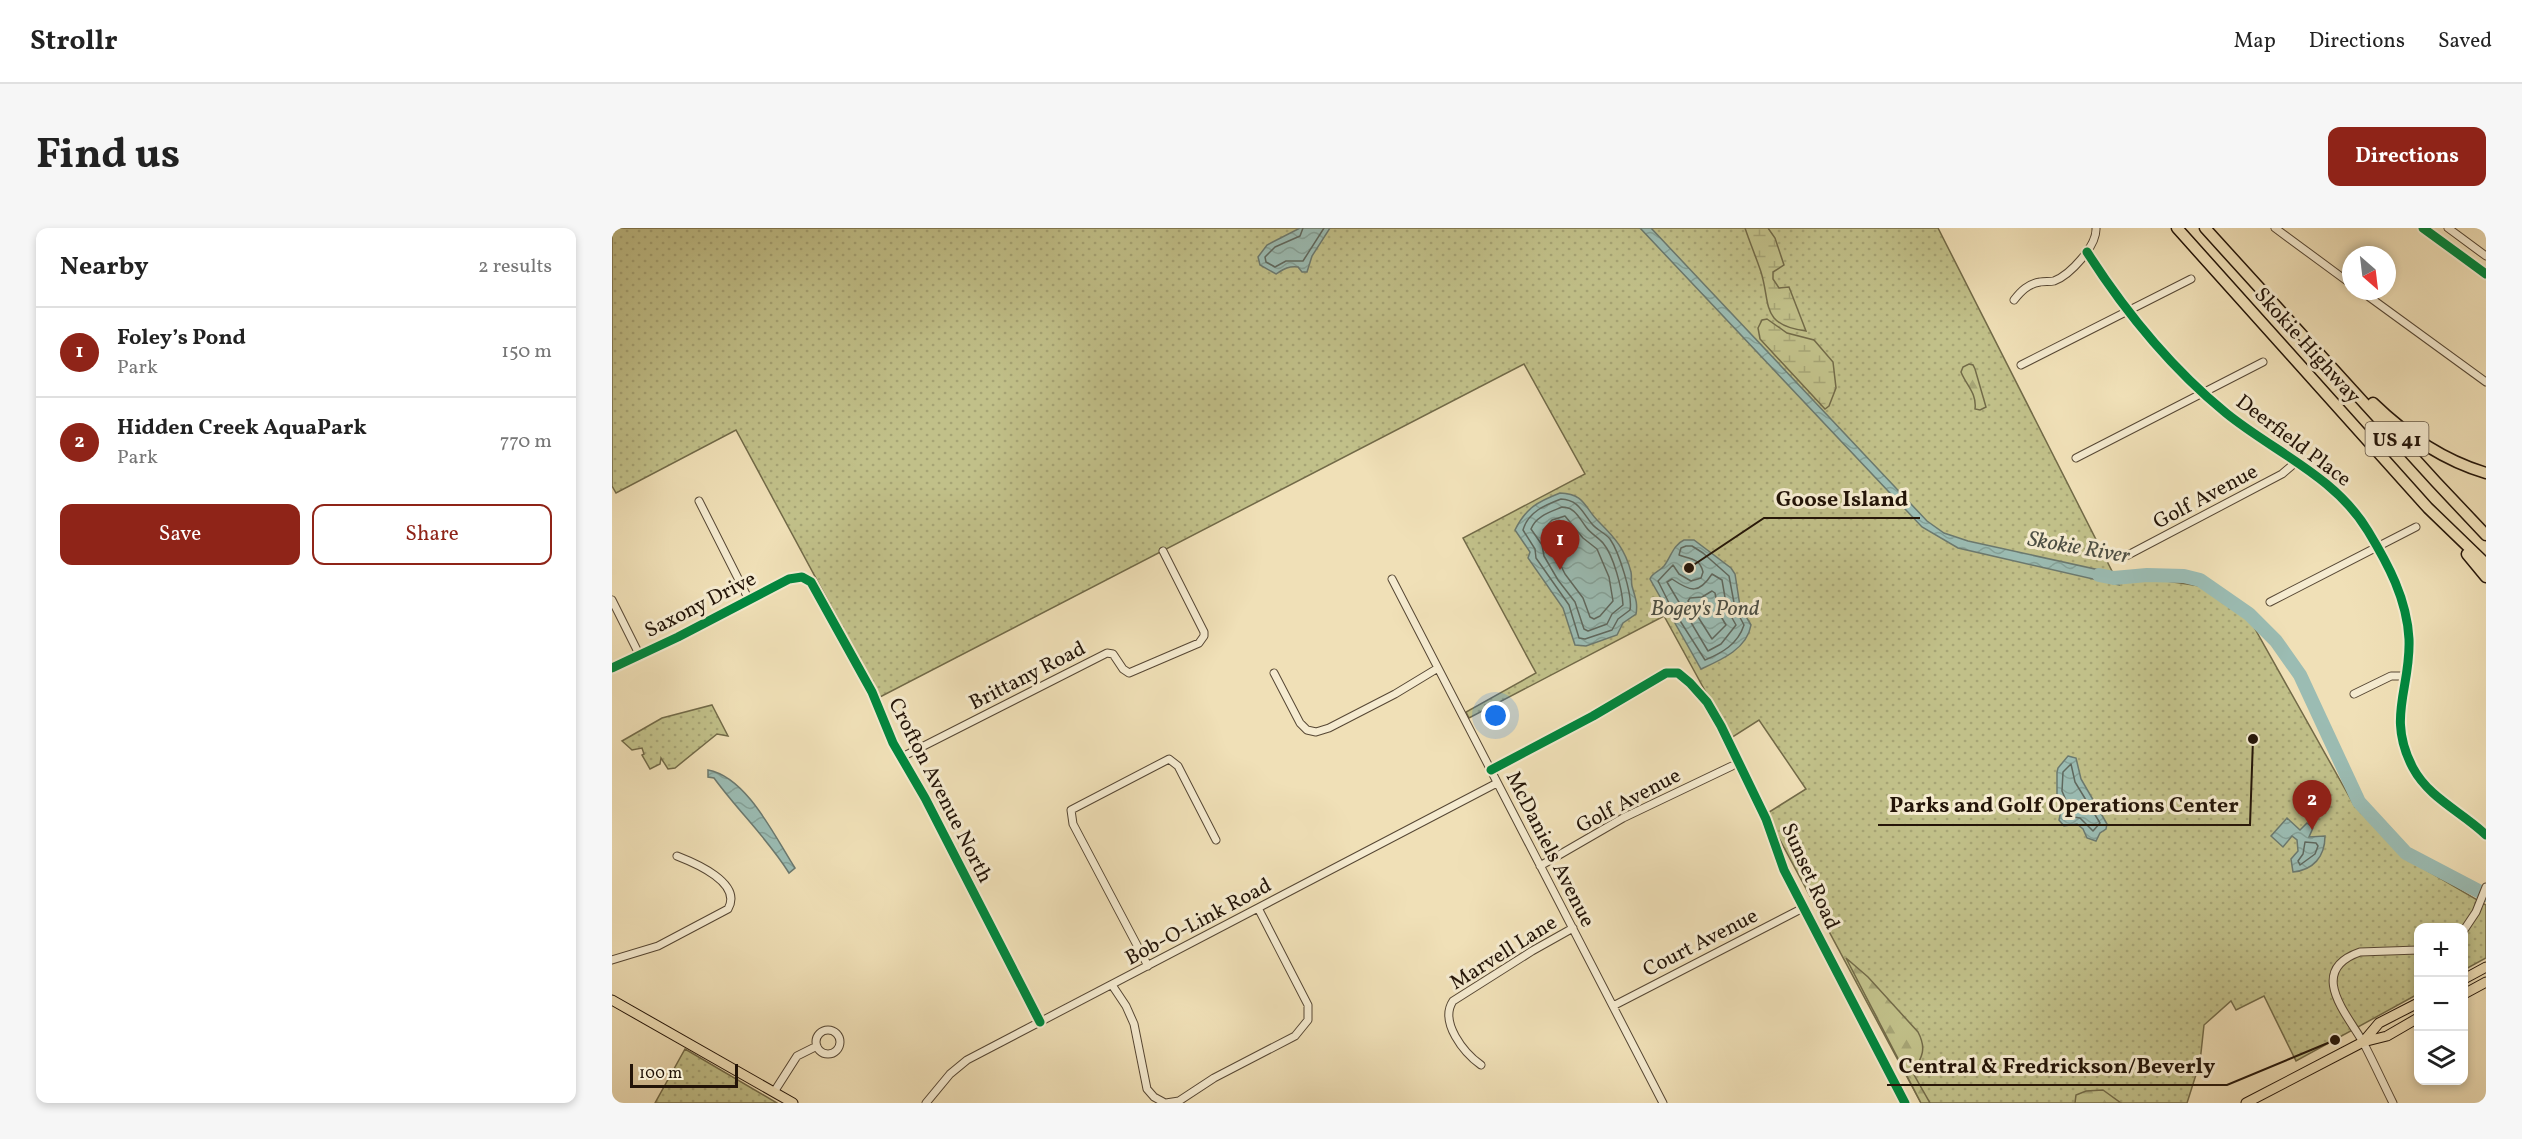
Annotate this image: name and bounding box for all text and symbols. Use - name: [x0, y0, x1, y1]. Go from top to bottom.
- text: Strollr: [30, 22, 118, 61]
- text: Map: [2234, 27, 2276, 56]
- text: Directions: [2309, 27, 2405, 56]
- text: Saved: [2438, 27, 2492, 56]
- text: Find us: [36, 127, 180, 186]
- button: Directions: [2328, 127, 2486, 186]
- north arrow: [2342, 246, 2396, 300]
- text: Nearby: [60, 249, 149, 285]
- text: 2 results: [478, 253, 552, 281]
- street label: Skokie Highway: [2247, 281, 2367, 411]
- text: Foley’s Pond: [117, 323, 246, 354]
- text: 1: [75, 338, 84, 366]
- text: 150 m: [501, 338, 552, 366]
- text: Park: [117, 354, 158, 382]
- street label: Deerfield Place: [2229, 388, 2357, 494]
- text: Hidden Creek AquaPark: [117, 413, 367, 444]
- road number: US 41: [2366, 422, 2428, 456]
- text: 2: [74, 428, 85, 456]
- text: 770 m: [500, 428, 552, 456]
- text: Park: [117, 444, 158, 472]
- street label: Golf Avenue: [2148, 458, 2263, 537]
- callout: Goose Island: [1764, 478, 1920, 518]
- text: Goose Island: [1776, 485, 1908, 516]
- button: Save: [60, 504, 300, 565]
- button: Share: [312, 504, 552, 565]
- pin: 1: [1540, 520, 1580, 570]
- water label: Skokie River: [2025, 524, 2133, 573]
- street label: Saxony Drive: [640, 565, 761, 646]
- water label: Bogey's Pond: [1651, 594, 1760, 625]
- street label: Brittany Road: [964, 635, 1091, 718]
- street label: Crofton Avenue North: [880, 693, 999, 888]
- your location: [1481, 701, 1510, 730]
- street label: Golf Avenue: [1571, 762, 1686, 841]
- street label: McDaniels Avenue: [1498, 767, 1601, 933]
- pin: 2: [2292, 780, 2332, 830]
- callout: Parks and Golf Operations Center: [1878, 785, 2250, 825]
- text: Parks and Golf Operations Center: [1889, 791, 2239, 822]
- street label: Sunset Road: [1773, 819, 1846, 935]
- street label: Bob-O-Link Road: [1120, 872, 1277, 973]
- street label: Court Avenue: [1638, 902, 1763, 985]
- street label: Marvell Lane: [1445, 909, 1563, 998]
- map controls: [2414, 923, 2468, 1085]
- button: +: [2414, 923, 2468, 977]
- button: −: [2414, 977, 2468, 1031]
- button: layers: [2414, 1031, 2468, 1085]
- callout: Central & Fredrickson/Beverly: [1887, 1045, 2227, 1085]
- text: Central & Fredrickson/Beverly: [1899, 1052, 2216, 1083]
- scale bar: [630, 1061, 738, 1088]
- text: 100 m: [639, 1063, 682, 1085]

